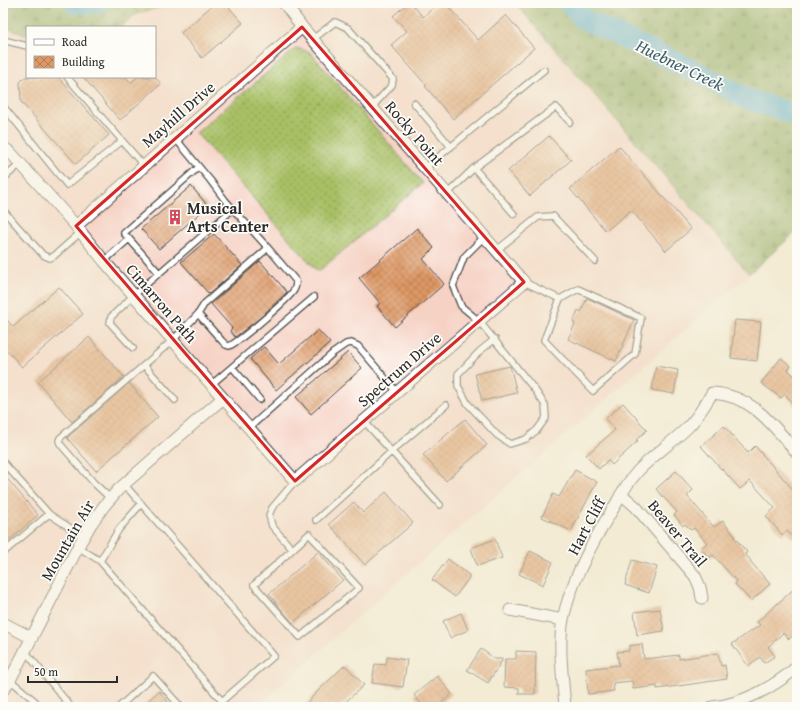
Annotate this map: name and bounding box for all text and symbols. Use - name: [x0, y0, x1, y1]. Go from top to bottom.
- legend: [26, 26, 156, 78]
- water label: Huebner Creek: [631, 32, 729, 97]
- text: Road: [62, 33, 88, 50]
- text: Building: [62, 53, 105, 70]
- street label: Mayhill Drive: [136, 75, 220, 153]
- street label: Rocky Point: [380, 95, 450, 171]
- place label: Musical Arts Center: [187, 196, 269, 238]
- building icon: Musical Arts Center: [166, 208, 184, 226]
- street label: Cimarron Path: [121, 258, 203, 348]
- street label: Spectrum Drive: [352, 326, 446, 412]
- street label: Hart Cliff: [561, 492, 612, 559]
- street label: Beaver Trail: [643, 494, 714, 572]
- street label: Mountain Air: [34, 495, 100, 585]
- scale bar: [28, 658, 117, 684]
- text: 50 m: [34, 663, 58, 680]

